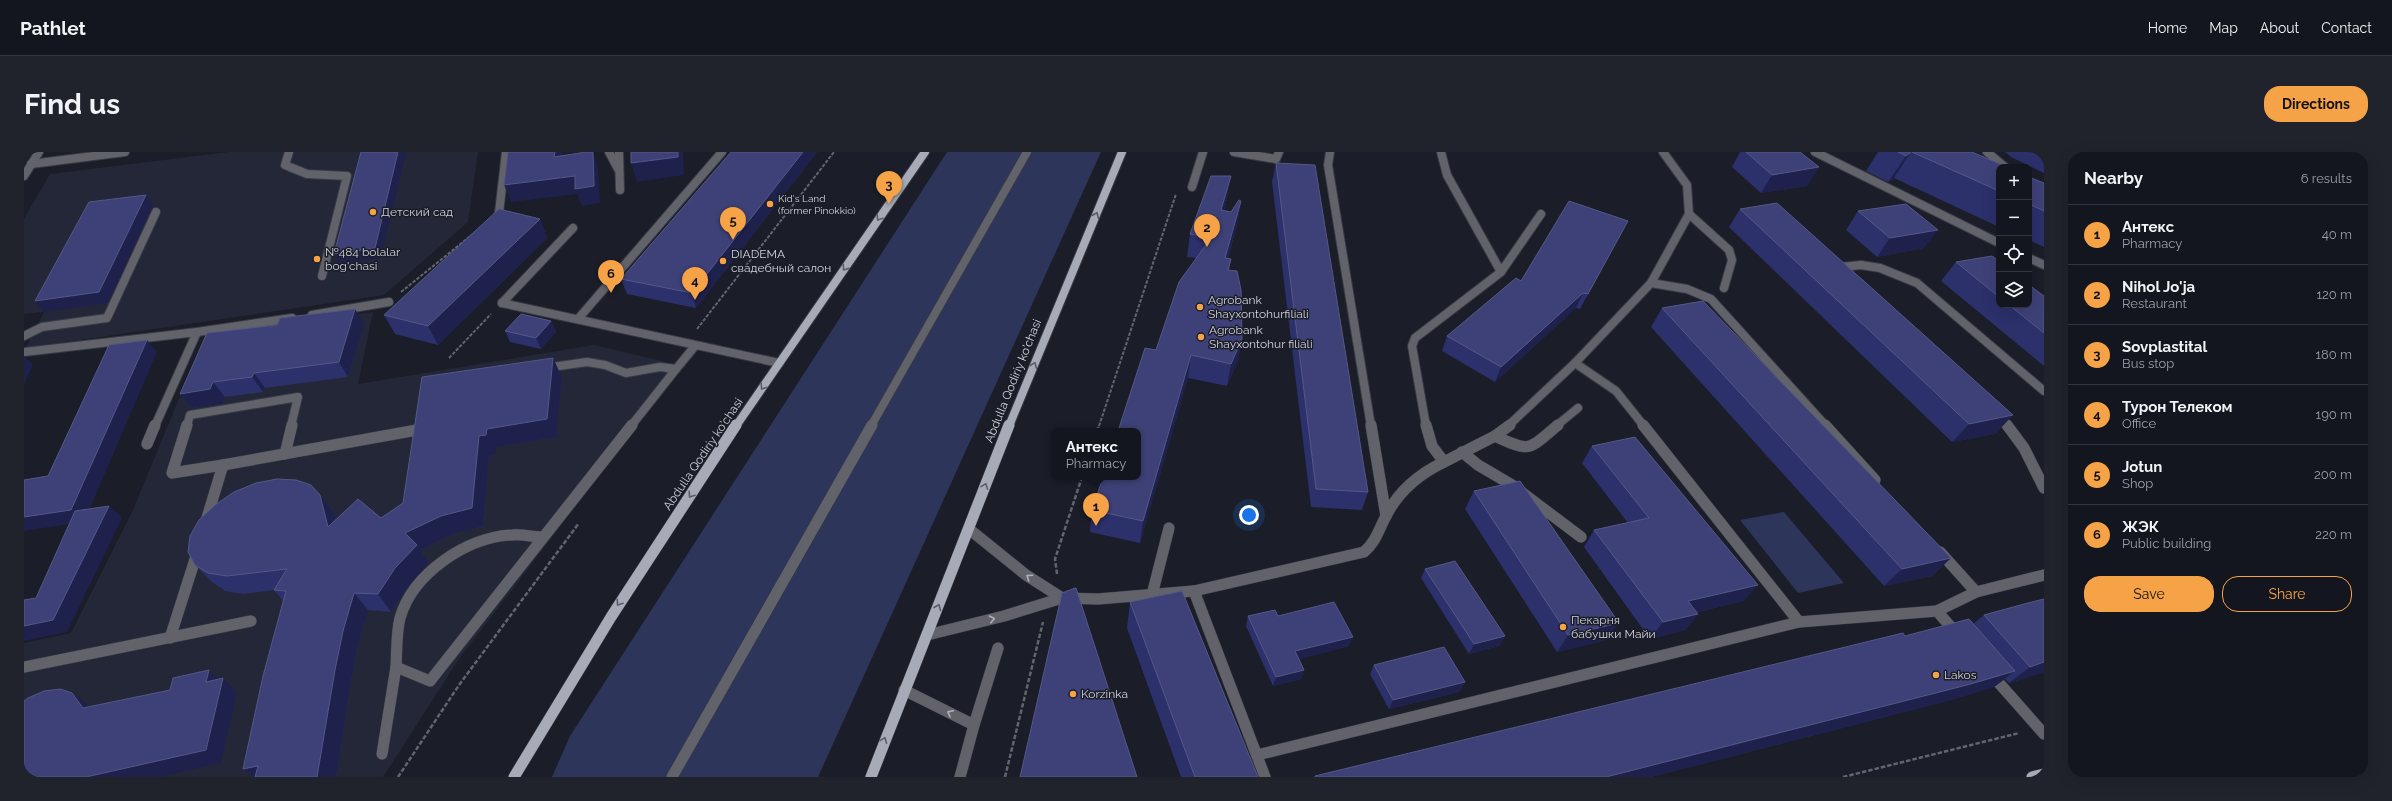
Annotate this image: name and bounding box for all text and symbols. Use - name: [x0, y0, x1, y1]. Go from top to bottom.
- text: Pathlet: [20, 17, 86, 39]
- text: Home: [2148, 20, 2187, 36]
- text: Map: [2209, 20, 2238, 36]
- text: About: [2260, 20, 2299, 36]
- text: Contact: [2321, 20, 2372, 36]
- button: Directions: [2264, 86, 2368, 122]
- text: Find us: [24, 88, 120, 121]
- map controls: [1996, 164, 2032, 308]
- button: +: [1996, 164, 2032, 200]
- text: Nearby: [2084, 168, 2143, 188]
- pin: 3: [876, 171, 902, 204]
- text: 6 results: [2301, 171, 2352, 186]
- place label: Kid's Land (former Pinokkio): [778, 193, 856, 216]
- marker: Kid's Land (former Pinokkio): [765, 199, 775, 209]
- button: −: [1996, 200, 2032, 236]
- place label: Детский сад: [381, 205, 453, 219]
- marker: Детский сад: [368, 207, 378, 217]
- pin: 5: [720, 207, 746, 240]
- one-way arrow: [1091, 212, 1099, 220]
- one-way arrow: [877, 214, 884, 221]
- pin: 2: [1194, 214, 1220, 247]
- text: Антекс: [2122, 218, 2174, 236]
- text: 1: [2094, 227, 2100, 242]
- text: 40 m: [2322, 227, 2352, 242]
- button: locate: [1996, 236, 2032, 272]
- text: Pharmacy: [2122, 236, 2182, 251]
- place label: №484 bolalar bog'chasi: [325, 245, 401, 273]
- place label: DIADEMA свадебный салон: [731, 247, 831, 275]
- marker: №484 bolalar bog'chasi: [312, 254, 322, 264]
- marker: DIADEMA свадебный салон: [718, 256, 728, 266]
- pin: 6: [598, 260, 624, 293]
- one-way arrow: [842, 264, 849, 271]
- pin: 4: [682, 267, 708, 300]
- button: layers: [1996, 272, 2032, 308]
- text: Nihol Jo'ja: [2122, 278, 2195, 296]
- text: 2: [2093, 287, 2101, 302]
- text: 120 m: [2316, 287, 2352, 302]
- place label: Agrobank Shayxontohurfiliali: [1208, 293, 1309, 321]
- text: Restaurant: [2122, 296, 2187, 311]
- marker: Agrobank Shayxontohurfiliali: [1195, 302, 1205, 312]
- street label: Abdulla Qodiriy ko'chasi: [982, 317, 1044, 445]
- place label: Agrobank Shayxontohur filiali: [1209, 323, 1313, 351]
- marker: Agrobank Shayxontohur filiali: [1196, 332, 1206, 342]
- text: Sovplastital: [2122, 338, 2207, 356]
- text: 3: [2093, 347, 2101, 362]
- text: 180 m: [2316, 347, 2352, 362]
- text: Bus stop: [2122, 356, 2174, 371]
- one-way arrow: [1029, 362, 1037, 370]
- one-way arrow: [760, 383, 768, 390]
- street label: Abdulla Qodiriy ko'chasi: [660, 395, 746, 513]
- text: Турон Телеком: [2122, 398, 2232, 416]
- text: 4: [2093, 407, 2101, 422]
- text: 190 m: [2316, 407, 2352, 422]
- text: Office: [2122, 416, 2156, 431]
- popup: [1051, 428, 1141, 480]
- text: Антекс: [1066, 438, 1118, 456]
- text: Pharmacy: [1066, 456, 1126, 471]
- text: Jotun: [2122, 458, 2162, 476]
- text: 5: [2093, 467, 2101, 482]
- text: 200 m: [2314, 467, 2352, 482]
- text: Shop: [2122, 476, 2153, 491]
- one-way arrow: [981, 482, 989, 489]
- one-way arrow: [688, 491, 696, 498]
- pin: 1: [1083, 493, 1109, 526]
- your location: [1239, 505, 1259, 525]
- text: ЖЭК: [2122, 518, 2159, 536]
- text: 6: [2093, 527, 2101, 542]
- text: 220 m: [2315, 527, 2352, 542]
- text: Public building: [2122, 536, 2211, 551]
- one-way arrow: [1026, 574, 1033, 582]
- button: Save: [2084, 576, 2214, 612]
- button: Share: [2222, 576, 2352, 612]
- one-way arrow: [616, 599, 624, 606]
- one-way arrow: [933, 603, 941, 610]
- place label: Пекарня бабушки Майи: [1571, 613, 1656, 641]
- one-way arrow: [988, 615, 995, 624]
- marker: Пекарня бабушки Майи: [1558, 622, 1568, 632]
- place label: Lakos: [1944, 668, 1977, 682]
- marker: Lakos: [1931, 670, 1941, 680]
- place label: Korzinka: [1081, 687, 1128, 701]
- marker: Korzinka: [1068, 689, 1078, 699]
- one-way arrow: [947, 710, 954, 718]
- one-way arrow: [880, 737, 888, 744]

